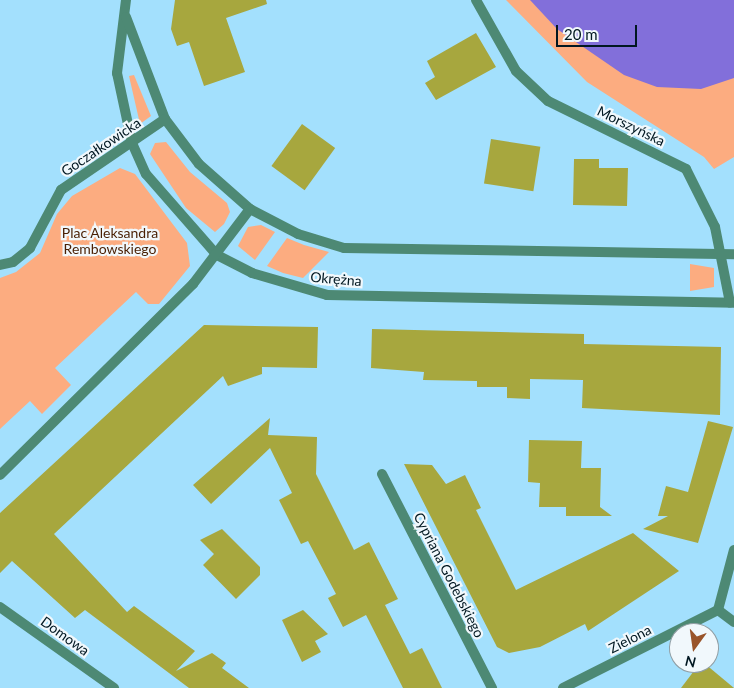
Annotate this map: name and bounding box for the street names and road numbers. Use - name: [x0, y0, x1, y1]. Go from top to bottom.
- street label: Morszyńska: [594, 102, 668, 150]
- street label: Goczałkowicka: [58, 114, 144, 180]
- street label: Okrężna: [310, 268, 362, 290]
- street label: Cypriana Godebskiego: [410, 510, 488, 640]
- street label: Domowa: [38, 613, 92, 659]
- street label: Zielona: [606, 621, 654, 657]

